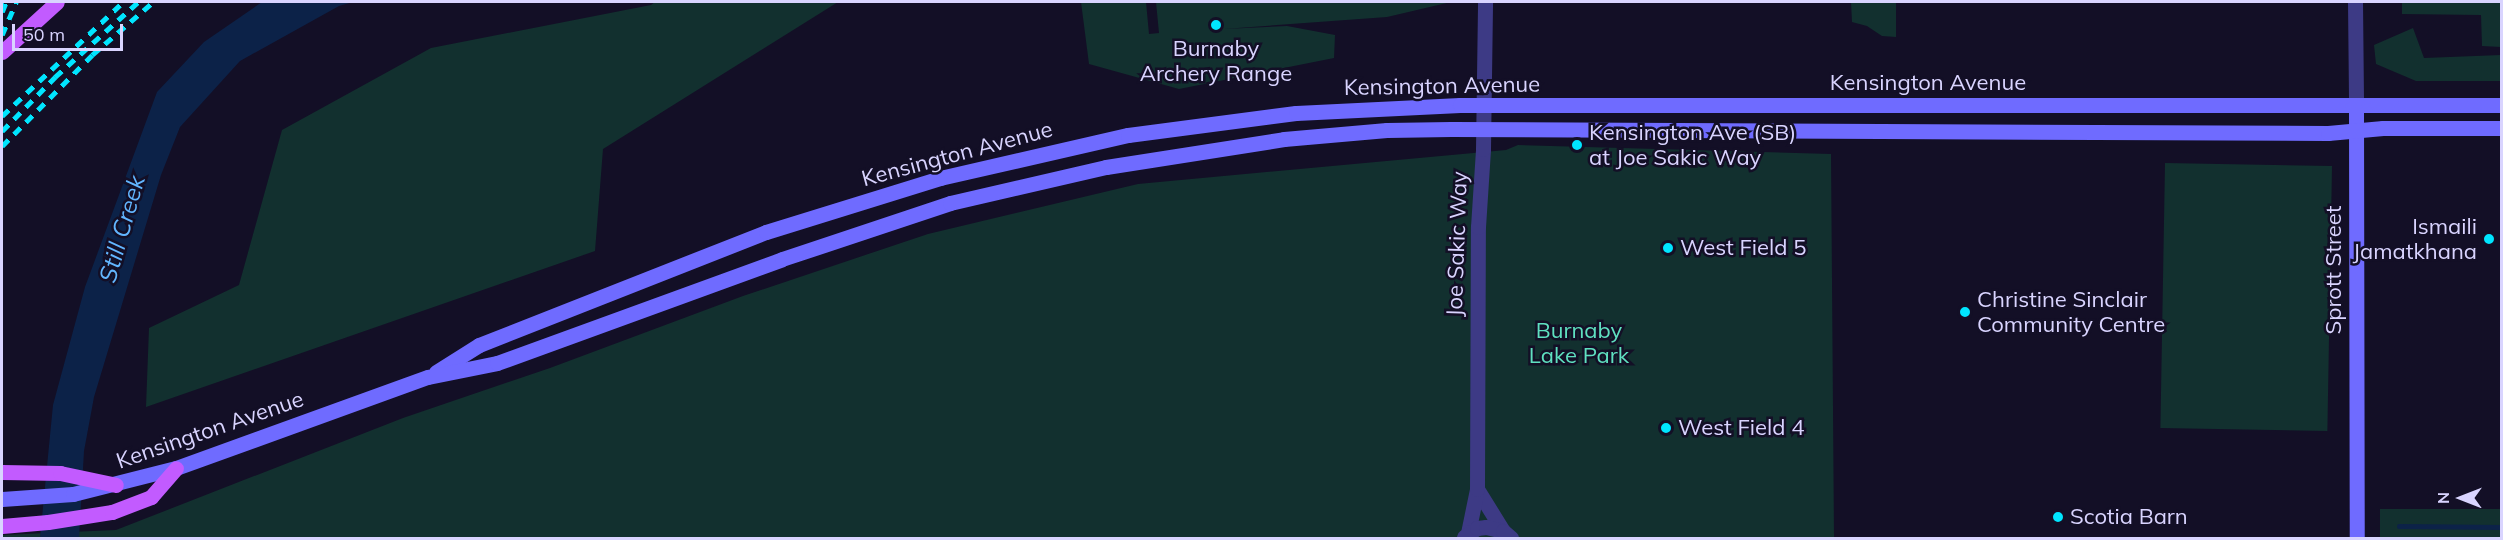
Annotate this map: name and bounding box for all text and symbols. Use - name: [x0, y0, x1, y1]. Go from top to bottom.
- scale bar: [15, 12, 126, 50]
- marker: Burnaby Archery Range: [1209, 18, 1223, 32]
- text: 50 m: [23, 23, 65, 46]
- place label: Burnaby Archery Range: [1140, 35, 1292, 86]
- street label: Kensington Avenue: [1830, 70, 2026, 96]
- street label: Kensington Avenue: [1344, 71, 1540, 101]
- street label: Kensington Avenue: [859, 116, 1055, 192]
- place label: Kensington Ave (SB) at Joe Sakic Way: [1589, 119, 1796, 170]
- marker: Kensington Ave (SB) at Joe Sakic Way: [1570, 138, 1584, 152]
- street label: Joe Sakic Way: [1441, 171, 1473, 317]
- water label: Still Creek: [93, 172, 151, 286]
- street label: Sprott Street: [2321, 206, 2347, 334]
- place label: Ismaili Jamatkhana: [2353, 213, 2477, 264]
- marker: Ismaili Jamatkhana: [2482, 232, 2496, 246]
- place label: West Field 5: [1680, 235, 1806, 261]
- marker: West Field 5: [1661, 241, 1675, 255]
- place label: Christine Sinclair Community Centre: [1977, 286, 2165, 338]
- marker: Christine Sinclair Community Centre: [1958, 305, 1972, 319]
- park label: Burnaby Lake Park: [1529, 317, 1629, 368]
- street label: Kensington Avenue: [113, 386, 307, 474]
- place label: West Field 4: [1678, 415, 1804, 441]
- marker: West Field 4: [1659, 421, 1673, 435]
- north arrow: [2431, 468, 2491, 528]
- text: N: [2433, 492, 2453, 504]
- place label: Scotia Barn: [2070, 504, 2188, 530]
- marker: Scotia Barn: [2051, 510, 2065, 524]

